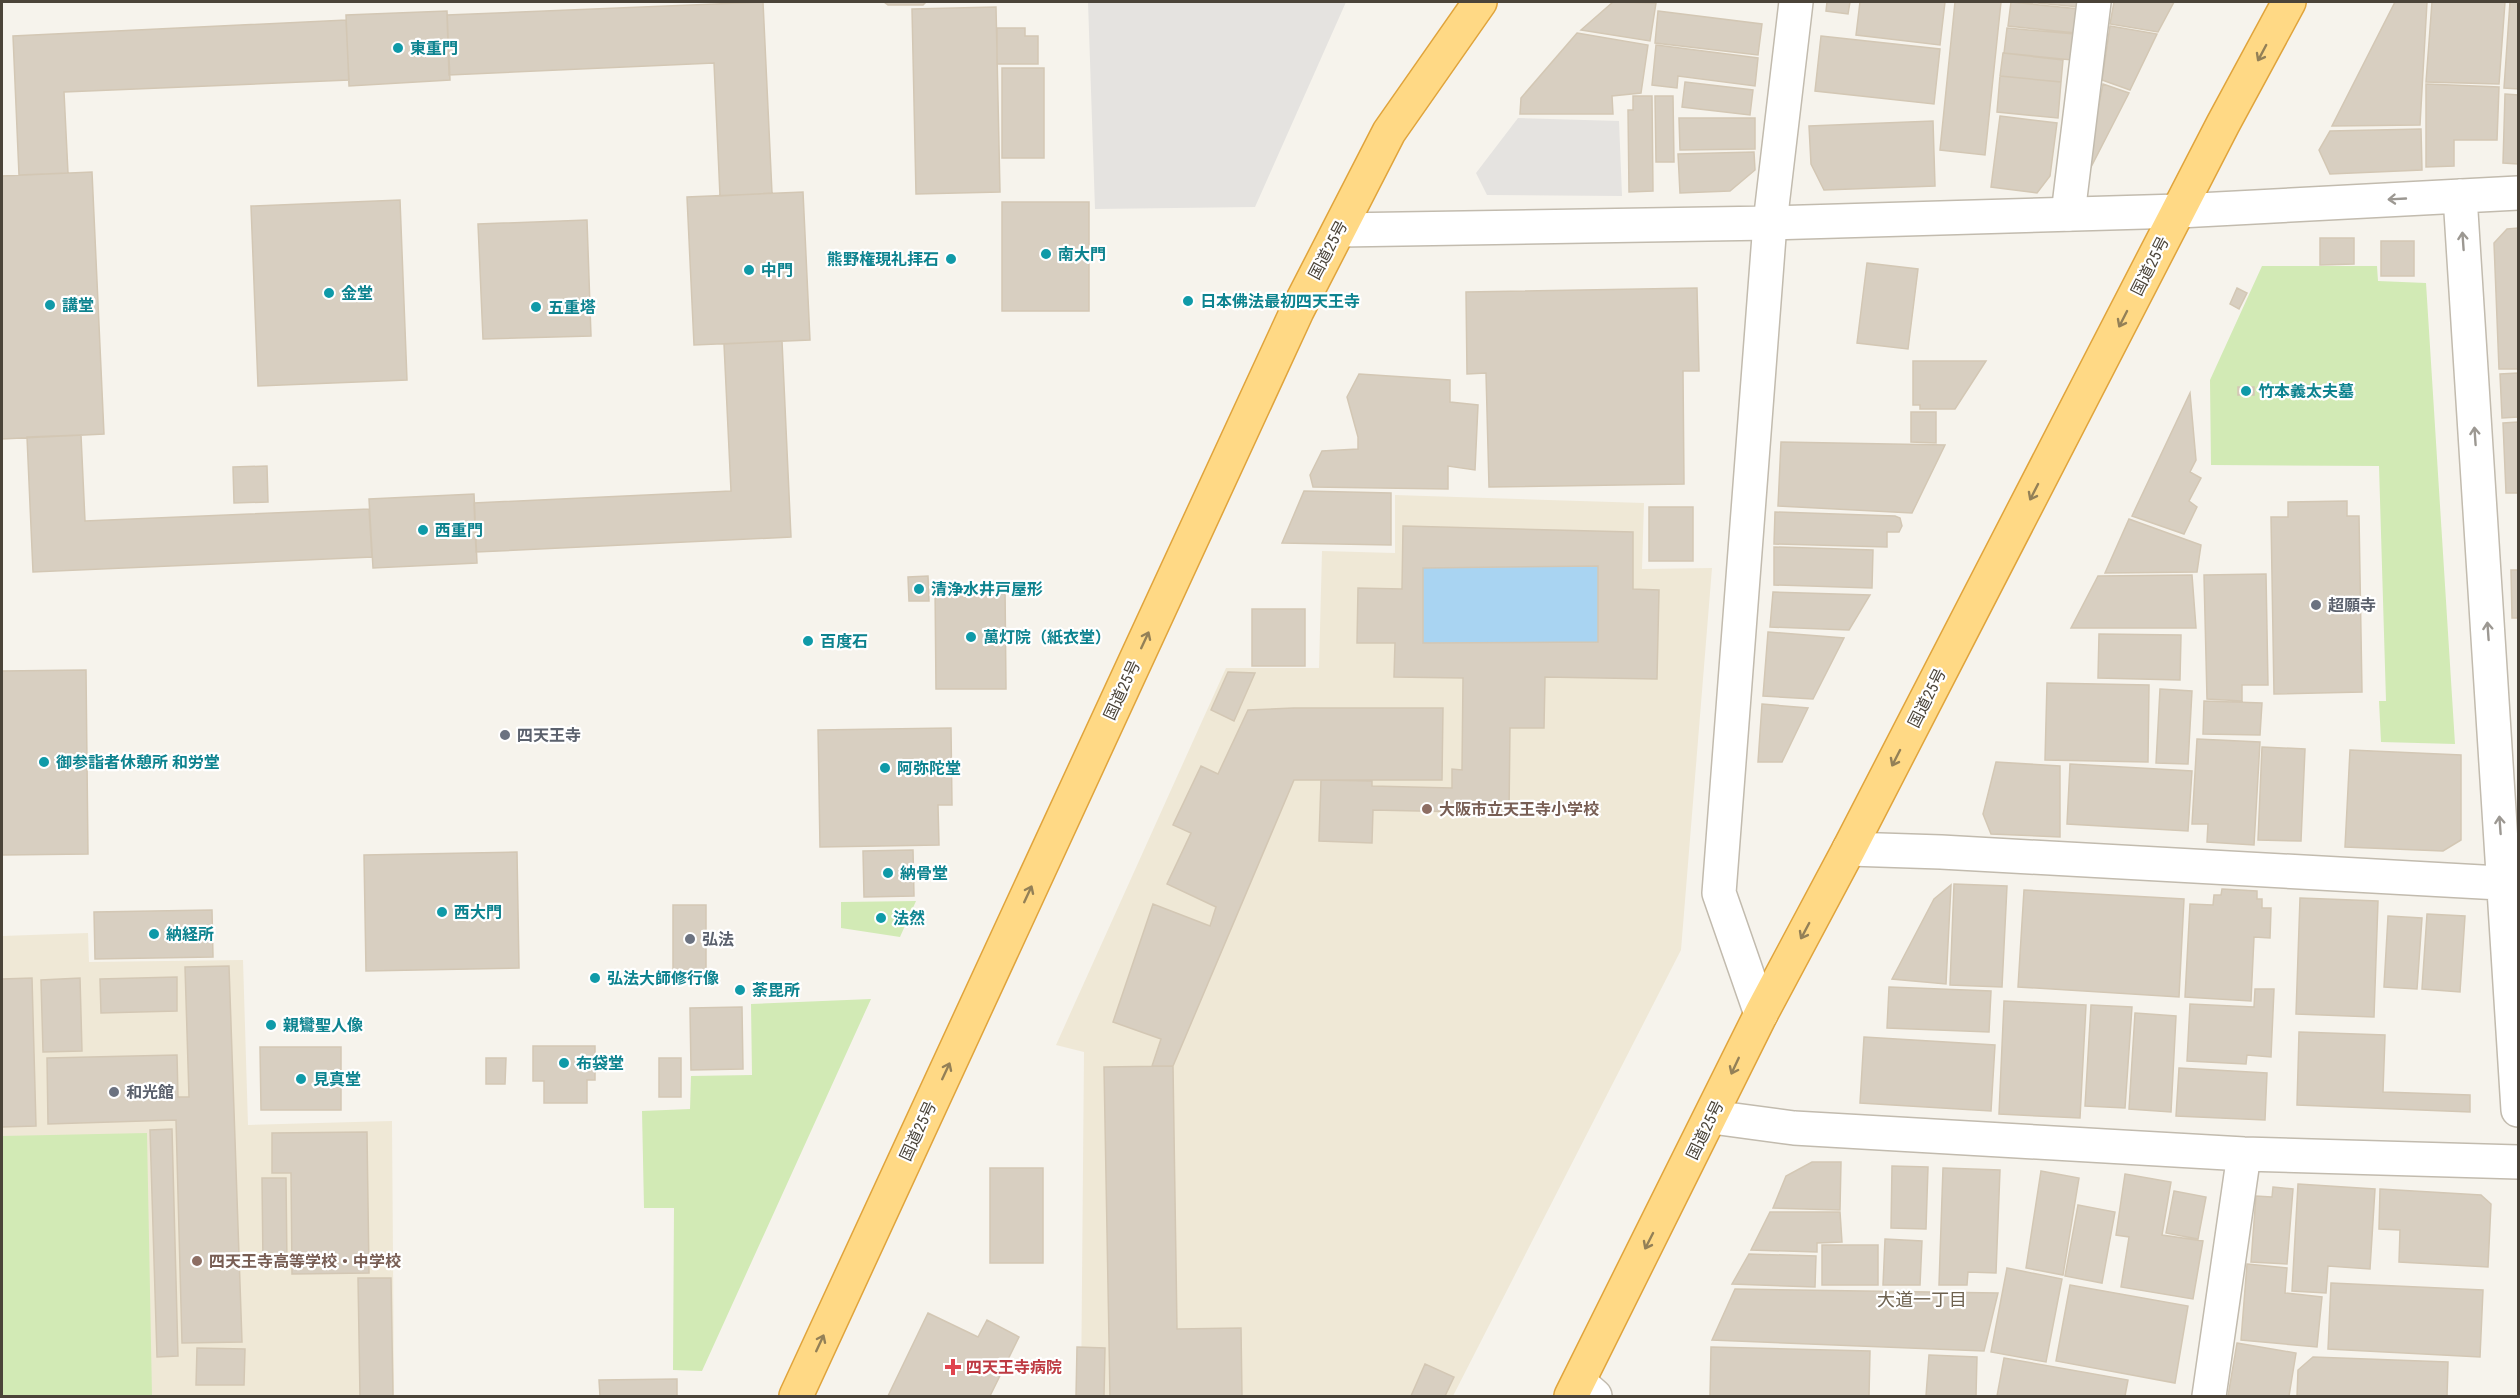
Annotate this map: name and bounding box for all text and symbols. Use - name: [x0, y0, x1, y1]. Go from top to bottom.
- place label: 東重門: [410, 39, 458, 58]
- marker: 東重門: [391, 41, 405, 55]
- one-way arrow: [2256, 44, 2268, 61]
- one-way arrow: [2388, 194, 2408, 205]
- street label: 国道25号: [1305, 217, 1351, 283]
- one-way arrow: [2457, 232, 2468, 252]
- street label: 国道25号: [2127, 233, 2173, 299]
- place label: 南大門: [1058, 245, 1106, 264]
- marker: 南大門: [1039, 247, 1053, 261]
- place label: 熊野権現礼拝石: [827, 250, 939, 269]
- marker: 熊野権現礼拝石: [944, 252, 958, 266]
- place label: 中門: [761, 261, 793, 280]
- marker: 中門: [742, 263, 756, 277]
- place label: 金堂: [341, 284, 373, 303]
- marker: 金堂: [322, 286, 336, 300]
- place label: 日本佛法最初四天王寺: [1200, 292, 1360, 311]
- marker: 日本佛法最初四天王寺: [1181, 294, 1195, 308]
- place label: 講堂: [62, 296, 94, 315]
- marker: 講堂: [43, 298, 57, 312]
- place label: 五重塔: [548, 298, 596, 317]
- marker: 五重塔: [529, 300, 543, 314]
- one-way arrow: [2117, 309, 2128, 327]
- place label: 竹本義太夫墓: [2258, 382, 2354, 401]
- marker: 竹本義太夫墓: [2239, 384, 2253, 398]
- one-way arrow: [2469, 426, 2480, 446]
- one-way arrow: [2028, 482, 2039, 500]
- place label: 西重門: [435, 521, 483, 540]
- marker: 西重門: [416, 523, 430, 537]
- place label: 清浄水井戸屋形: [931, 580, 1043, 599]
- marker: 清浄水井戸屋形: [912, 582, 926, 596]
- place label: 超願寺: [2328, 596, 2376, 615]
- marker: 超願寺: [2309, 598, 2323, 612]
- one-way arrow: [2482, 621, 2493, 641]
- place label: 萬灯院（紙衣堂）: [983, 628, 1111, 647]
- marker: 萬灯院（紙衣堂）: [964, 630, 978, 644]
- place label: 百度石: [820, 632, 868, 651]
- one-way arrow: [1139, 632, 1151, 650]
- marker: 百度石: [801, 634, 815, 648]
- street label: 国道25号: [1100, 657, 1144, 723]
- street label: 国道25号: [1904, 665, 1950, 731]
- place label: 四天王寺: [517, 726, 581, 745]
- marker: 四天王寺: [498, 728, 512, 742]
- one-way arrow: [1890, 749, 1901, 767]
- place label: 御参詣者休憩所 和労堂: [56, 753, 220, 772]
- marker: 御参詣者休憩所 和労堂: [37, 755, 51, 769]
- place label: 阿弥陀堂: [897, 759, 961, 778]
- marker: 阿弥陀堂: [878, 761, 892, 775]
- place label: 大阪市立天王寺小学校: [1439, 800, 1599, 819]
- marker: 大阪市立天王寺小学校: [1420, 802, 1434, 816]
- one-way arrow: [2494, 816, 2505, 836]
- place label: 納骨堂: [900, 864, 948, 883]
- marker: 納骨堂: [881, 866, 895, 880]
- one-way arrow: [1022, 885, 1034, 903]
- place label: 西大門: [454, 903, 502, 922]
- marker: 西大門: [435, 905, 449, 919]
- place label: 法然: [893, 909, 925, 928]
- marker: 法然: [874, 911, 888, 925]
- one-way arrow: [1799, 922, 1811, 939]
- place label: 納経所: [166, 925, 214, 944]
- marker: 納経所: [147, 927, 161, 941]
- place label: 弘法: [702, 930, 734, 949]
- marker: 弘法: [683, 932, 697, 946]
- place label: 弘法大師修行像: [607, 969, 719, 988]
- marker: 弘法大師修行像: [588, 971, 602, 985]
- place label: 荼毘所: [752, 981, 800, 1000]
- marker: 荼毘所: [733, 983, 747, 997]
- place label: 親鸞聖人像: [283, 1016, 363, 1035]
- marker: 親鸞聖人像: [264, 1018, 278, 1032]
- place label: 布袋堂: [576, 1054, 624, 1073]
- marker: 布袋堂: [557, 1056, 571, 1070]
- one-way arrow: [1729, 1057, 1741, 1075]
- one-way arrow: [941, 1062, 953, 1080]
- place label: 見真堂: [313, 1070, 361, 1089]
- marker: 見真堂: [294, 1072, 308, 1086]
- place label: 和光館: [126, 1083, 174, 1102]
- marker: 和光館: [107, 1085, 121, 1099]
- street label: 国道25号: [1682, 1097, 1728, 1163]
- street label: 国道25号: [896, 1098, 940, 1164]
- one-way arrow: [1643, 1232, 1654, 1250]
- place label: 四天王寺高等学校・中学校: [209, 1252, 401, 1271]
- marker: 四天王寺高等学校・中学校: [190, 1254, 204, 1268]
- district label: 大道一丁目: [1877, 1289, 1967, 1310]
- one-way arrow: [815, 1335, 827, 1353]
- marker: 四天王寺病院: [944, 1358, 962, 1376]
- place label: 四天王寺病院: [966, 1358, 1062, 1377]

